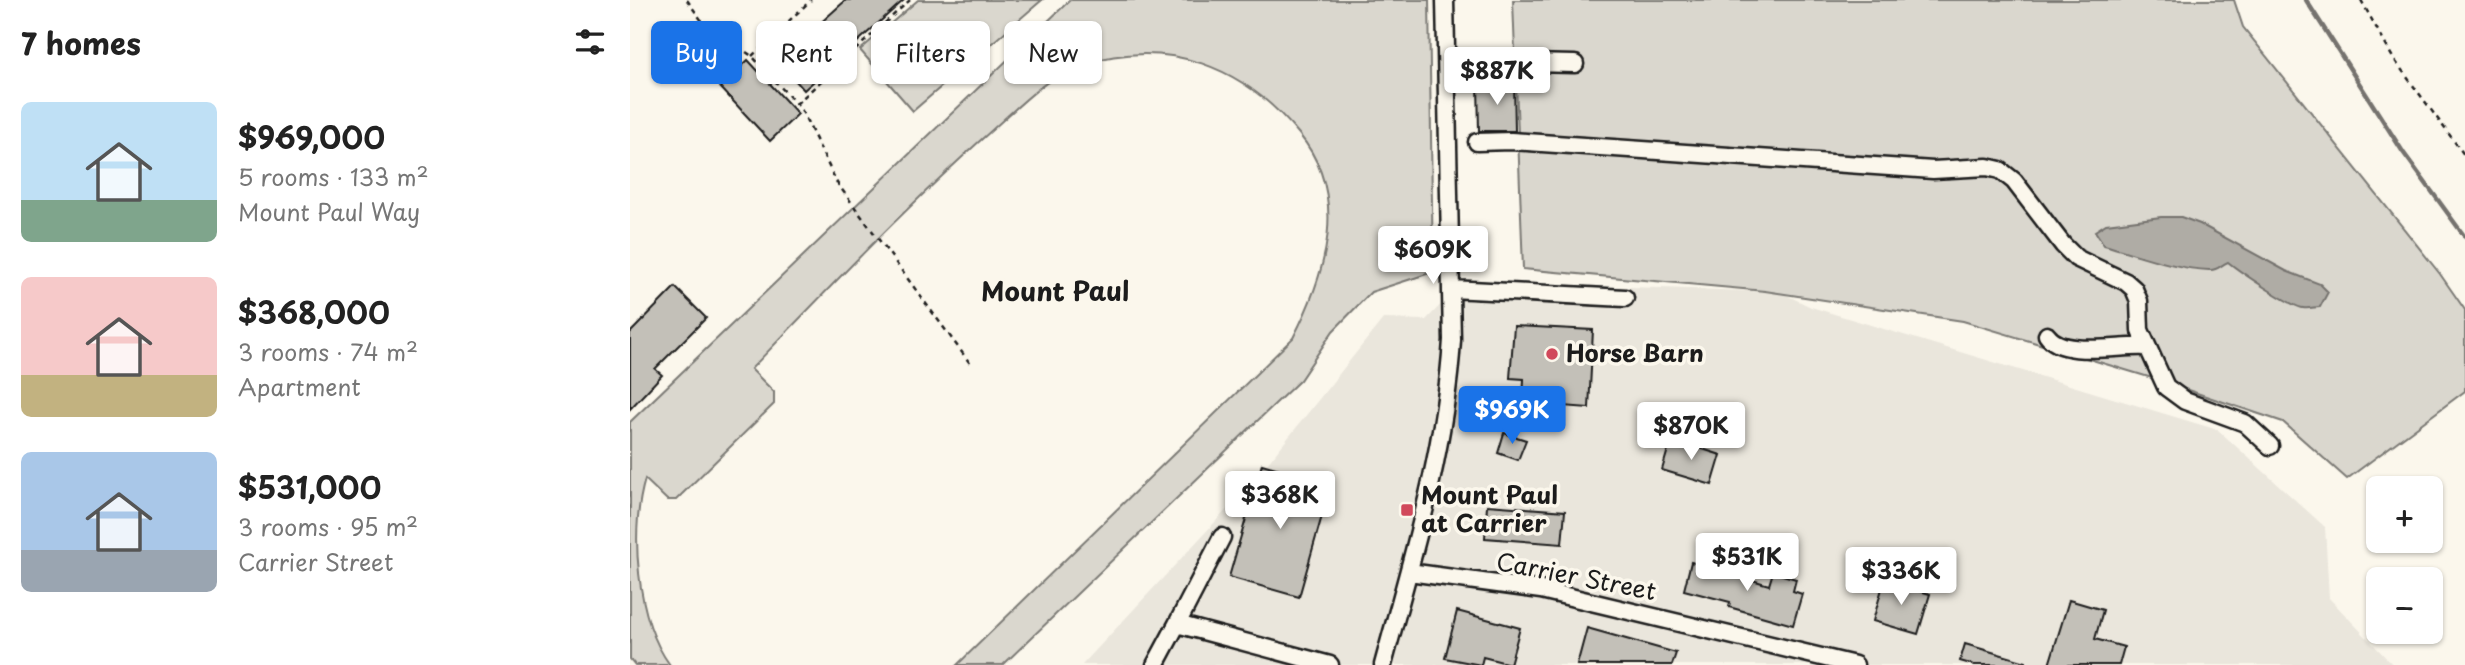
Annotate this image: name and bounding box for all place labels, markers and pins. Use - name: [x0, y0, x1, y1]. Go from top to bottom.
- pin: $887K: [1448, 48, 1546, 107]
- pin: $609K: [1384, 226, 1482, 286]
- place label: Horse Barn: [1566, 334, 1704, 370]
- marker: Horse Barn: [1544, 346, 1560, 362]
- pin: $969K: [1463, 386, 1561, 446]
- pin: $870K: [1642, 402, 1740, 462]
- pin: $368K: [1231, 472, 1329, 531]
- place label: Mount Paul at Carrier: [1421, 476, 1558, 540]
- marker: Mount Paul at Carrier: [1399, 502, 1415, 518]
- pin: $531K: [1698, 534, 1796, 593]
- pin: $336K: [1852, 548, 1950, 607]

